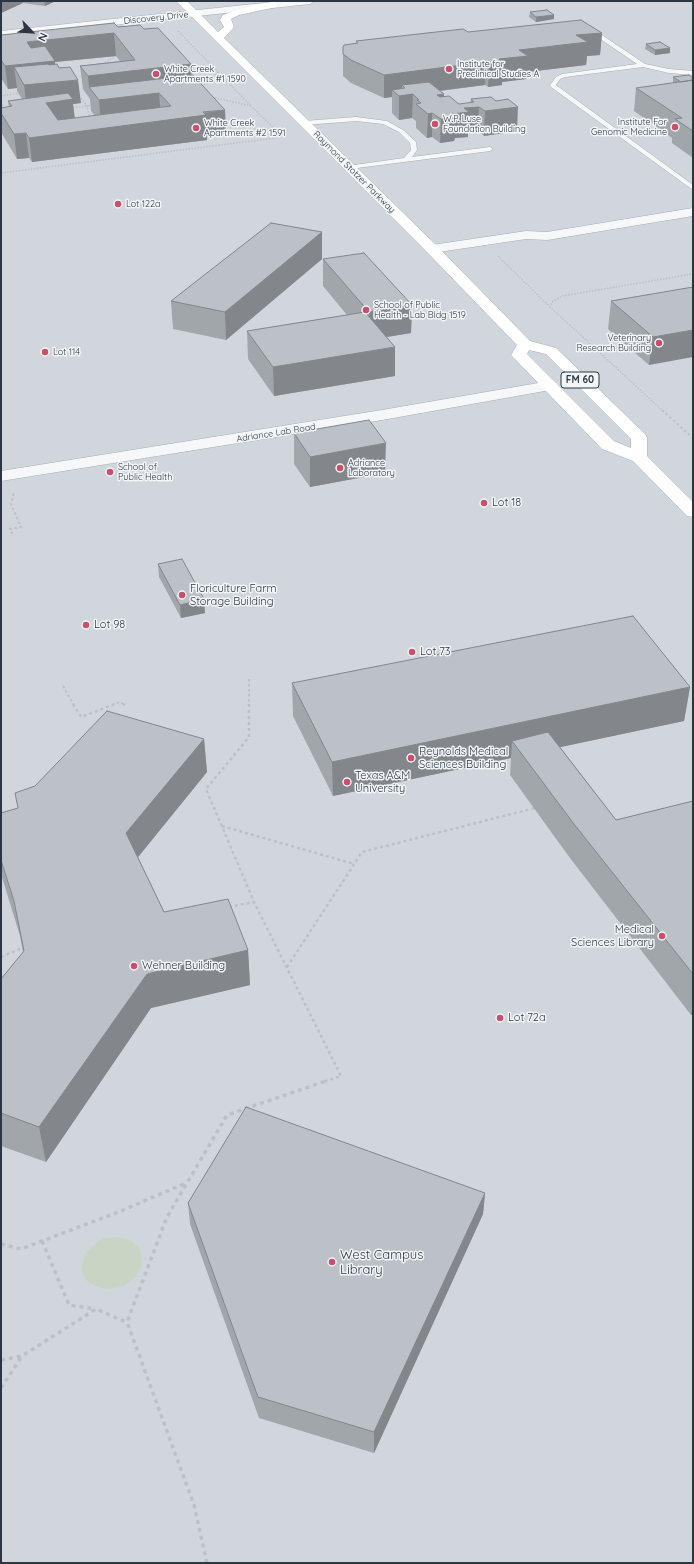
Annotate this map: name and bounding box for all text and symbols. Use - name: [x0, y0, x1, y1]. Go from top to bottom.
- street label: Discovery Drive: [123, 9, 189, 27]
- north arrow: [12, 12, 52, 52]
- text: N: [35, 30, 51, 44]
- place label: Institute for Preclinical Studies A: [457, 59, 539, 80]
- place label: White Creek Apartments #1 1590: [164, 64, 246, 85]
- marker: Institute for Preclinical Studies A: [444, 64, 454, 74]
- marker: White Creek Apartments #1 1590: [151, 69, 161, 79]
- place label: W.P. Luse Foundation Building: [443, 114, 526, 135]
- place label: Institute For Genomic Medicine: [591, 117, 667, 138]
- place label: White Creek Apartments #2 1591: [204, 118, 286, 139]
- marker: W.P. Luse Foundation Building: [430, 119, 440, 129]
- marker: Institute For Genomic Medicine: [670, 122, 680, 132]
- marker: White Creek Apartments #2 1591: [191, 123, 201, 133]
- street label: Raymond Stotzer Parkway: [311, 129, 397, 215]
- marker: Lot 122a: [113, 199, 123, 209]
- place label: Lot 122a: [126, 199, 160, 209]
- place label: School of Public Health - Lab Bldg 1519: [374, 300, 466, 321]
- marker: School of Public Health - Lab Bldg 1519: [361, 305, 371, 315]
- place label: Veterinary Research Building: [577, 333, 651, 354]
- marker: Veterinary Research Building: [654, 338, 664, 348]
- marker: Lot 114: [40, 347, 50, 357]
- place label: Lot 114: [53, 347, 80, 357]
- road number: FM 60: [561, 372, 599, 388]
- street label: Adriance Lab Road: [236, 421, 316, 445]
- place label: Adriance Laboratory: [348, 458, 395, 479]
- place label: School of Public Health: [118, 462, 172, 483]
- marker: Adriance Laboratory: [335, 463, 345, 473]
- marker: School of Public Health: [105, 467, 115, 477]
- place label: Lot 18: [492, 496, 521, 510]
- marker: Lot 18: [479, 498, 489, 508]
- place label: Floriculture Farm Storage Building: [190, 582, 276, 608]
- marker: Floriculture Farm Storage Building: [177, 590, 187, 600]
- place label: Lot 98: [94, 618, 125, 632]
- marker: Lot 98: [81, 620, 91, 630]
- place label: Lot 73: [420, 645, 451, 659]
- marker: Lot 73: [407, 647, 417, 657]
- place label: Reynolds Medical Sciences Building: [419, 745, 508, 771]
- marker: Reynolds Medical Sciences Building: [406, 753, 416, 763]
- place label: Texas A&M University: [355, 769, 410, 795]
- marker: Texas A&M University: [342, 777, 352, 787]
- place label: Medical Sciences Library: [571, 923, 654, 949]
- marker: Medical Sciences Library: [657, 931, 667, 941]
- place label: Wehner Building: [142, 959, 225, 973]
- marker: Wehner Building: [129, 961, 139, 971]
- place label: Lot 72a: [508, 1011, 546, 1025]
- marker: Lot 72a: [495, 1013, 505, 1023]
- place label: West Campus Library: [340, 1247, 423, 1278]
- marker: West Campus Library: [327, 1257, 337, 1267]

